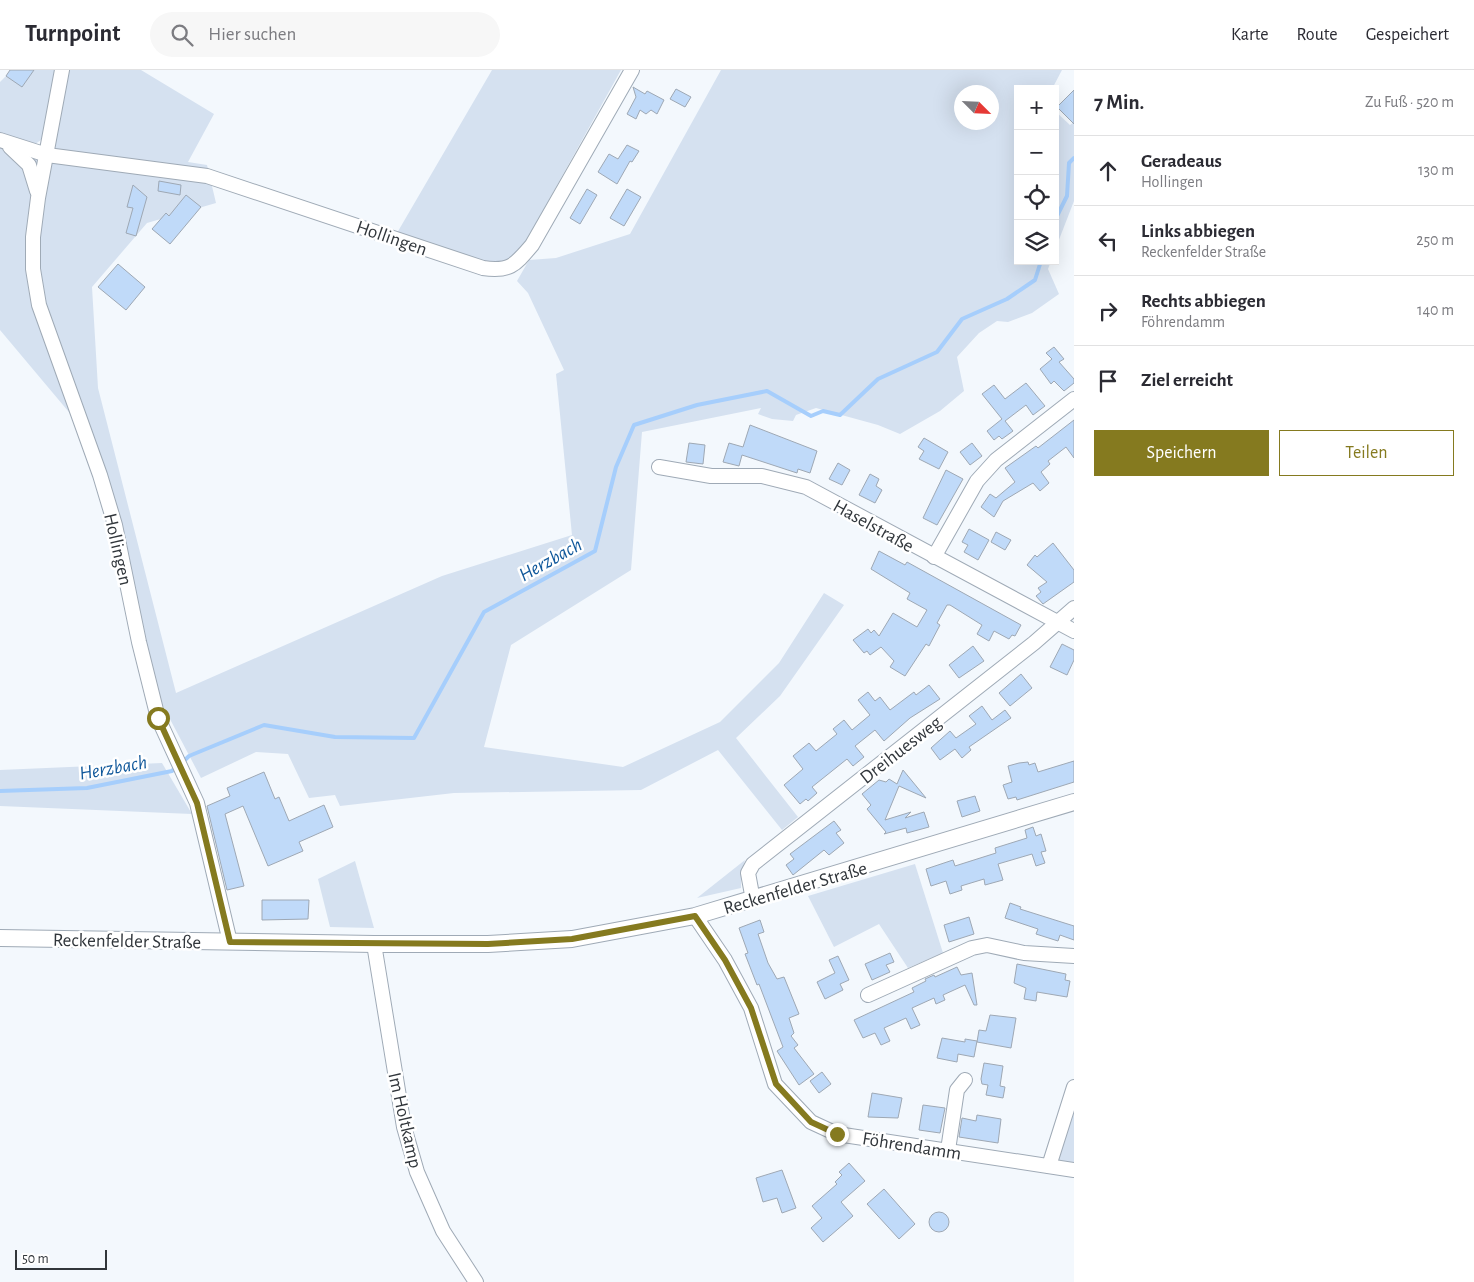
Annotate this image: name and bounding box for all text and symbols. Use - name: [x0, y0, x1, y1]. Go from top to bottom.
- search box: [150, 12, 500, 57]
- icon: search: [168, 21, 196, 49]
- text: Turnpoint: [25, 22, 120, 46]
- text: Hier suchen: [208, 25, 296, 44]
- text: Karte: [1231, 26, 1268, 44]
- text: Route: [1296, 26, 1338, 44]
- text: Gespeichert: [1366, 26, 1449, 44]
- north arrow: [954, 85, 999, 130]
- map controls: [1014, 85, 1059, 265]
- button: +: [1014, 85, 1059, 130]
- text: 7 Min.: [1094, 92, 1144, 113]
- text: Zu Fuß · 520 m: [1365, 94, 1454, 110]
- button: −: [1014, 130, 1059, 175]
- text: Geradeaus: [1141, 152, 1222, 171]
- icon: ahead: [1094, 157, 1122, 185]
- text: 130 m: [1418, 162, 1454, 178]
- text: Hollingen: [1141, 174, 1203, 190]
- button: locate: [1014, 175, 1059, 220]
- street label: Hollingen: [354, 217, 429, 259]
- button: layers: [1014, 220, 1059, 265]
- text: Links abbiegen: [1141, 222, 1255, 241]
- icon: left: [1094, 227, 1122, 255]
- text: 250 m: [1416, 232, 1454, 248]
- text: Reckenfelder Straße: [1141, 244, 1266, 260]
- text: Rechts abbiegen: [1141, 292, 1266, 311]
- icon: right: [1094, 297, 1122, 325]
- text: 140 m: [1417, 302, 1454, 318]
- text: Föhrendamm: [1141, 314, 1225, 330]
- icon: arrive: [1094, 367, 1122, 395]
- text: Ziel erreicht: [1141, 371, 1233, 390]
- button: Speichern: [1094, 430, 1269, 476]
- button: Teilen: [1279, 430, 1454, 476]
- street label: Haselstraße: [830, 496, 917, 556]
- street label: Hollingen: [100, 511, 135, 587]
- water label: Herzbach: [516, 535, 585, 585]
- route start: [147, 707, 170, 730]
- street label: Dreihuesweg: [857, 712, 946, 788]
- water label: Herzbach: [78, 752, 149, 784]
- street label: Reckenfelder Straße: [721, 859, 869, 918]
- street label: Reckenfelder Straße: [53, 931, 201, 952]
- street label: Im Holtkamp: [384, 1071, 425, 1170]
- route end: [826, 1123, 849, 1146]
- street label: Föhrendamm: [861, 1129, 963, 1164]
- scale bar: [15, 1247, 108, 1270]
- text: 50 m: [22, 1252, 49, 1266]

